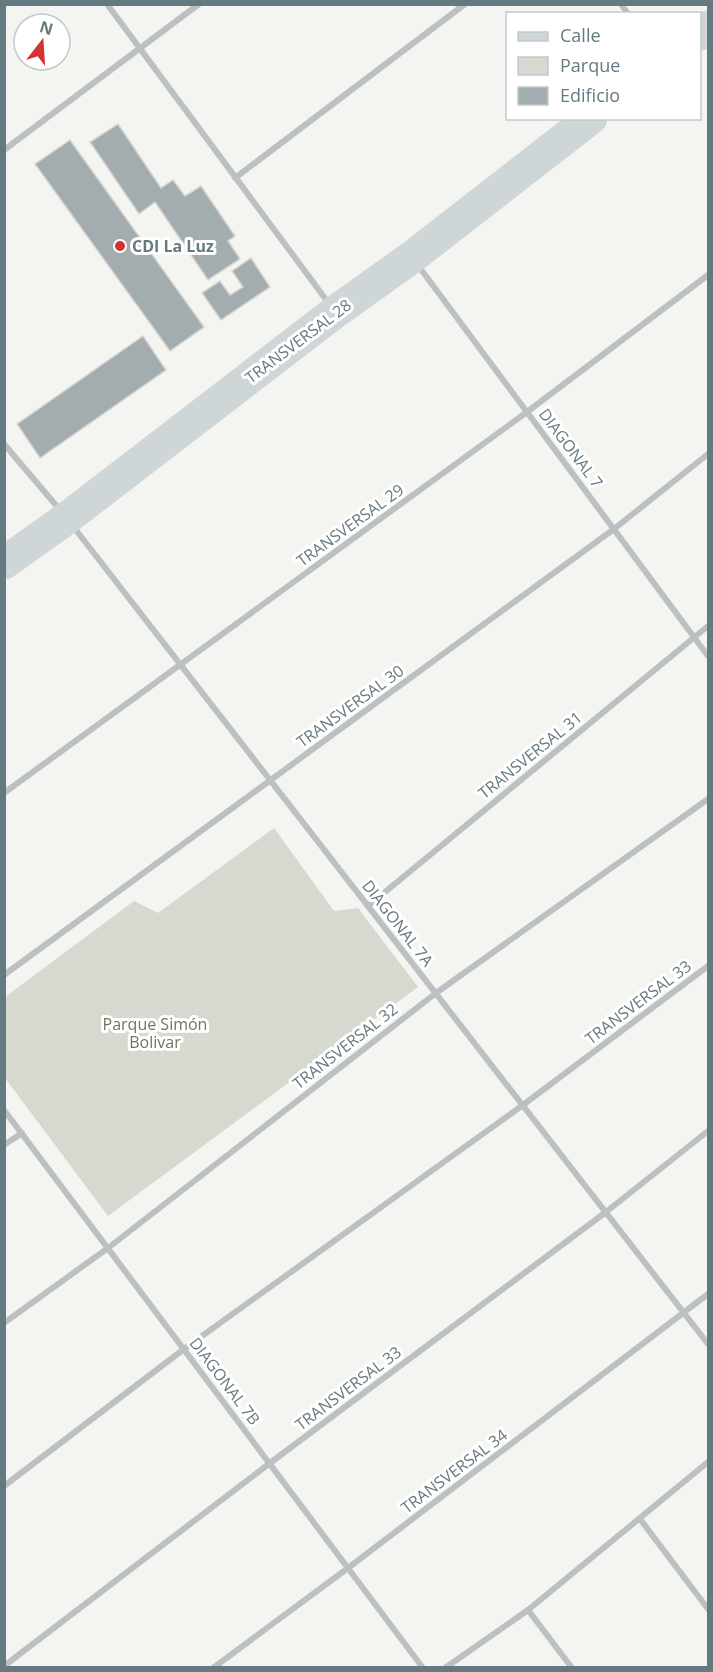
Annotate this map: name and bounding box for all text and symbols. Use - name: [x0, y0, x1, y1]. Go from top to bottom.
- north arrow: [12, 12, 72, 72]
- legend: [506, 12, 701, 120]
- text: N: [37, 15, 56, 40]
- text: Calle: [560, 23, 601, 47]
- text: Parque: [560, 53, 620, 77]
- text: Edificio: [560, 83, 620, 107]
- place label: CDI La Luz: [132, 235, 214, 257]
- marker: CDI La Luz: [113, 239, 127, 253]
- street label: TRANSVERSAL 28: [240, 294, 356, 388]
- street label: DIAGONAL 7: [534, 404, 608, 492]
- street label: TRANSVERSAL 29: [292, 479, 408, 571]
- street label: TRANSVERSAL 30: [292, 660, 408, 752]
- street label: TRANSVERSAL 31: [473, 706, 587, 804]
- street label: DIAGONAL 7A: [357, 875, 439, 972]
- street label: TRANSVERSAL 33: [580, 955, 696, 1049]
- street label: TRANSVERSAL 32: [288, 998, 402, 1094]
- park label: Parque Simón Bolivar: [103, 1013, 207, 1053]
- street label: DIAGONAL 7B: [185, 1333, 265, 1429]
- street label: TRANSVERSAL 33: [290, 1341, 406, 1435]
- street label: TRANSVERSAL 34: [396, 1424, 512, 1518]

